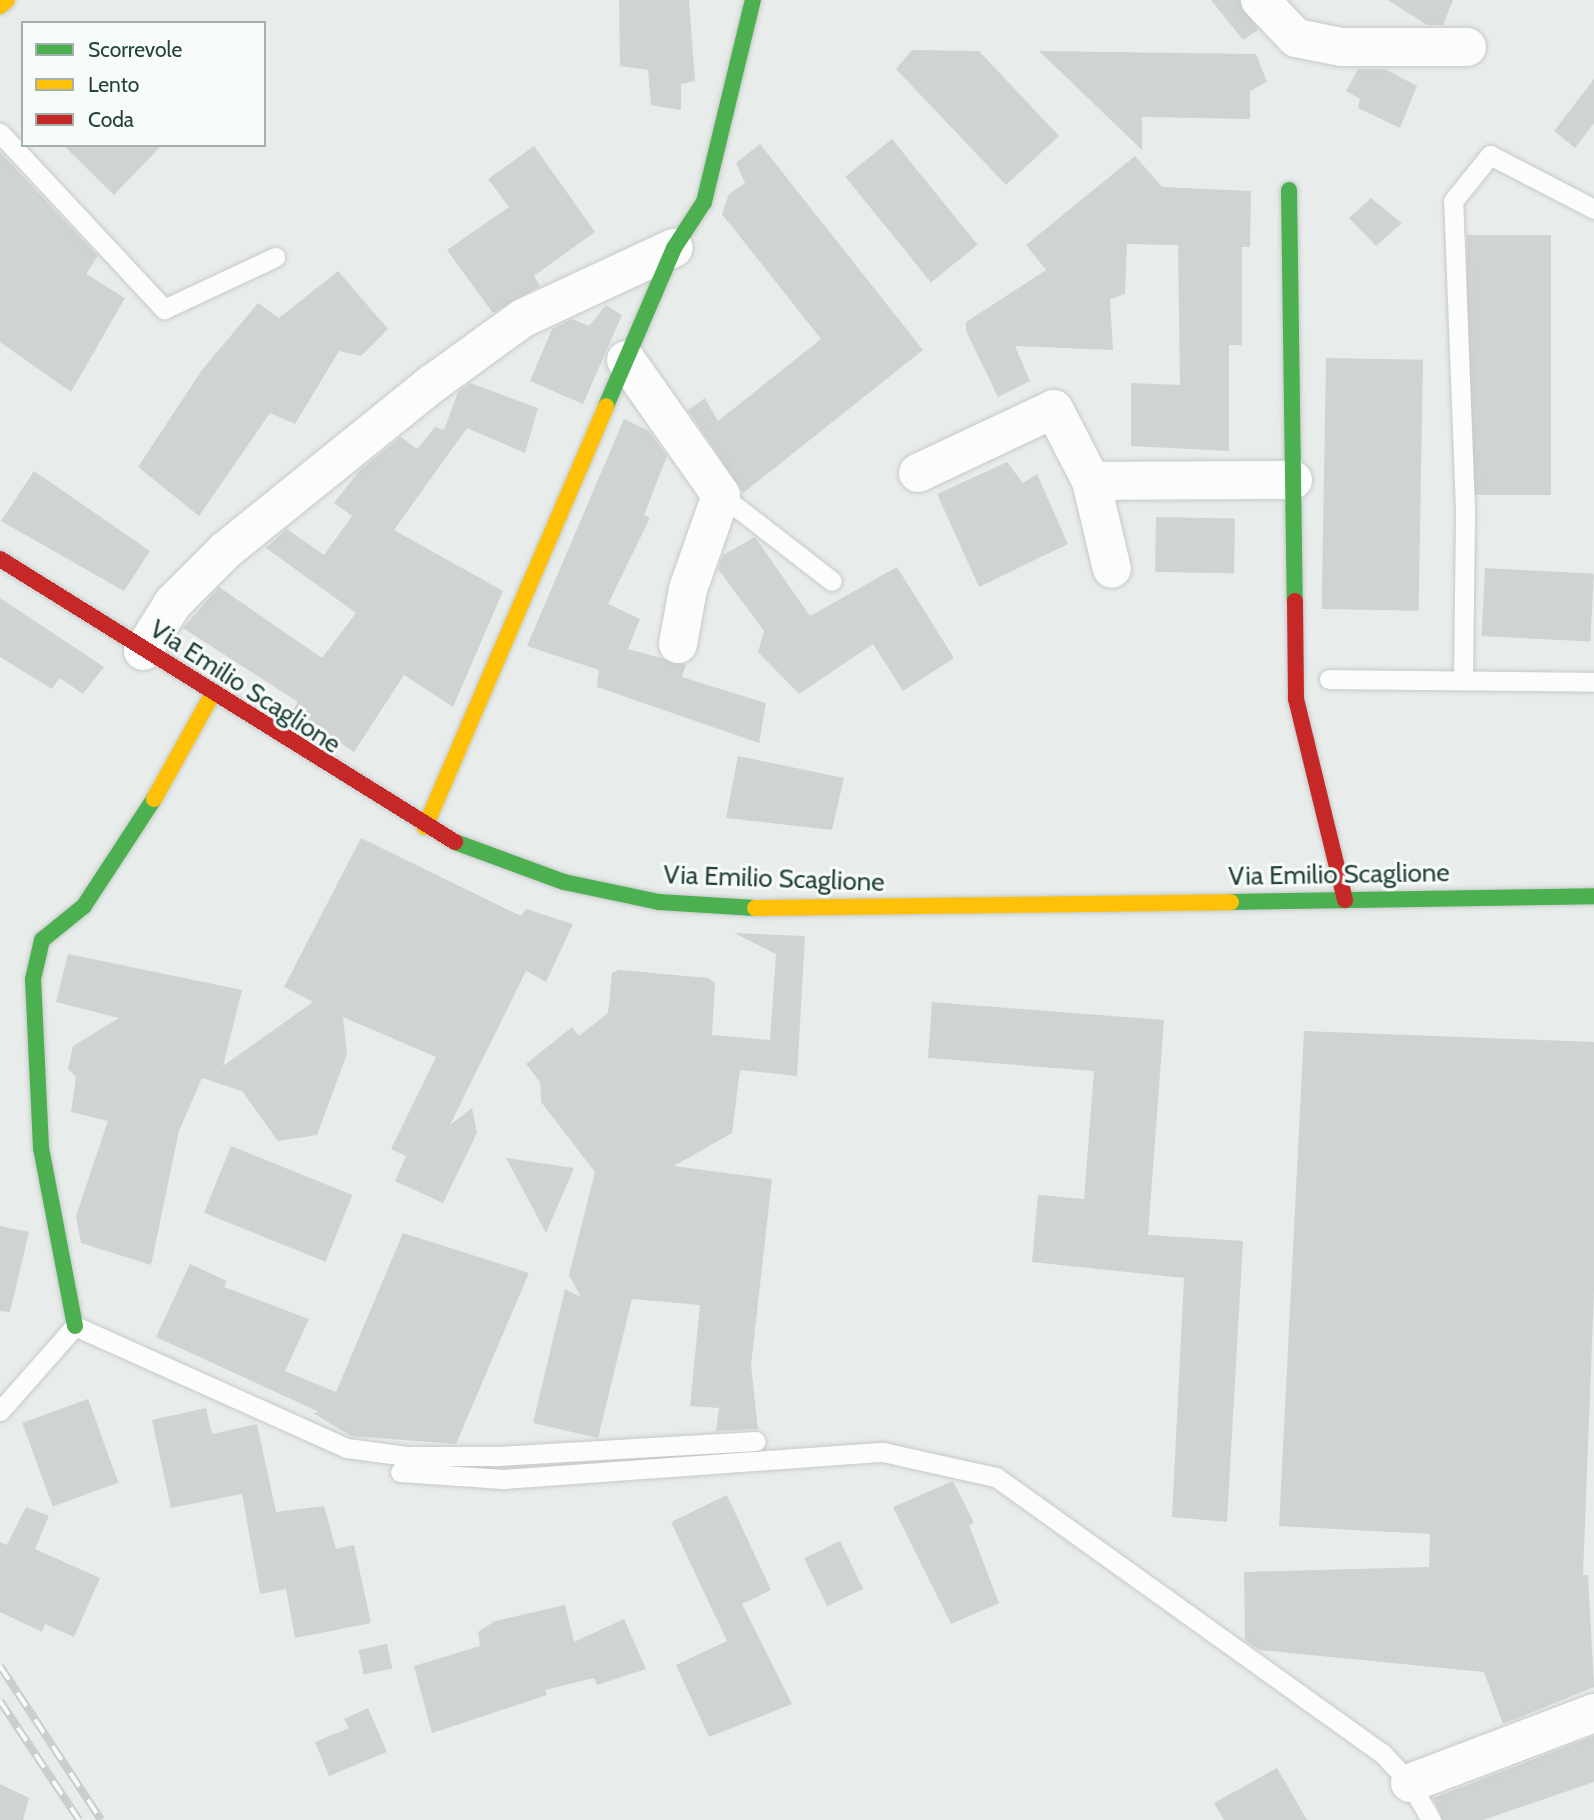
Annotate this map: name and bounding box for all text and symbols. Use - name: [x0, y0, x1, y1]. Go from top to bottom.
- legend: [21, 21, 266, 147]
- text: Scorrevole: [88, 37, 182, 62]
- text: Lento: [88, 72, 139, 97]
- text: Coda: [88, 107, 134, 132]
- street label: Via Emilio Scaglione: [144, 614, 346, 760]
- street label: Via Emilio Scaglione: [1228, 857, 1450, 893]
- street label: Via Emilio Scaglione: [663, 860, 885, 898]

